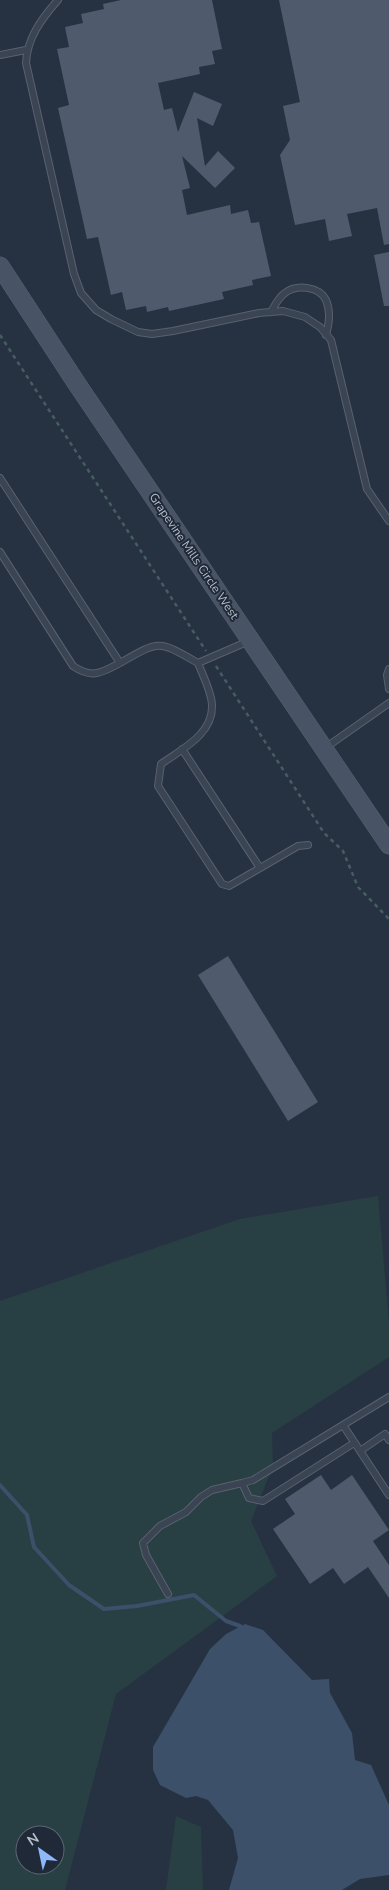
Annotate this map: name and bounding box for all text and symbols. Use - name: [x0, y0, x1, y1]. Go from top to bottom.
- street label: Grapevine Mills Circle West: [146, 490, 243, 623]
- north arrow: [15, 1825, 65, 1875]
- text: N: [24, 1829, 43, 1850]

